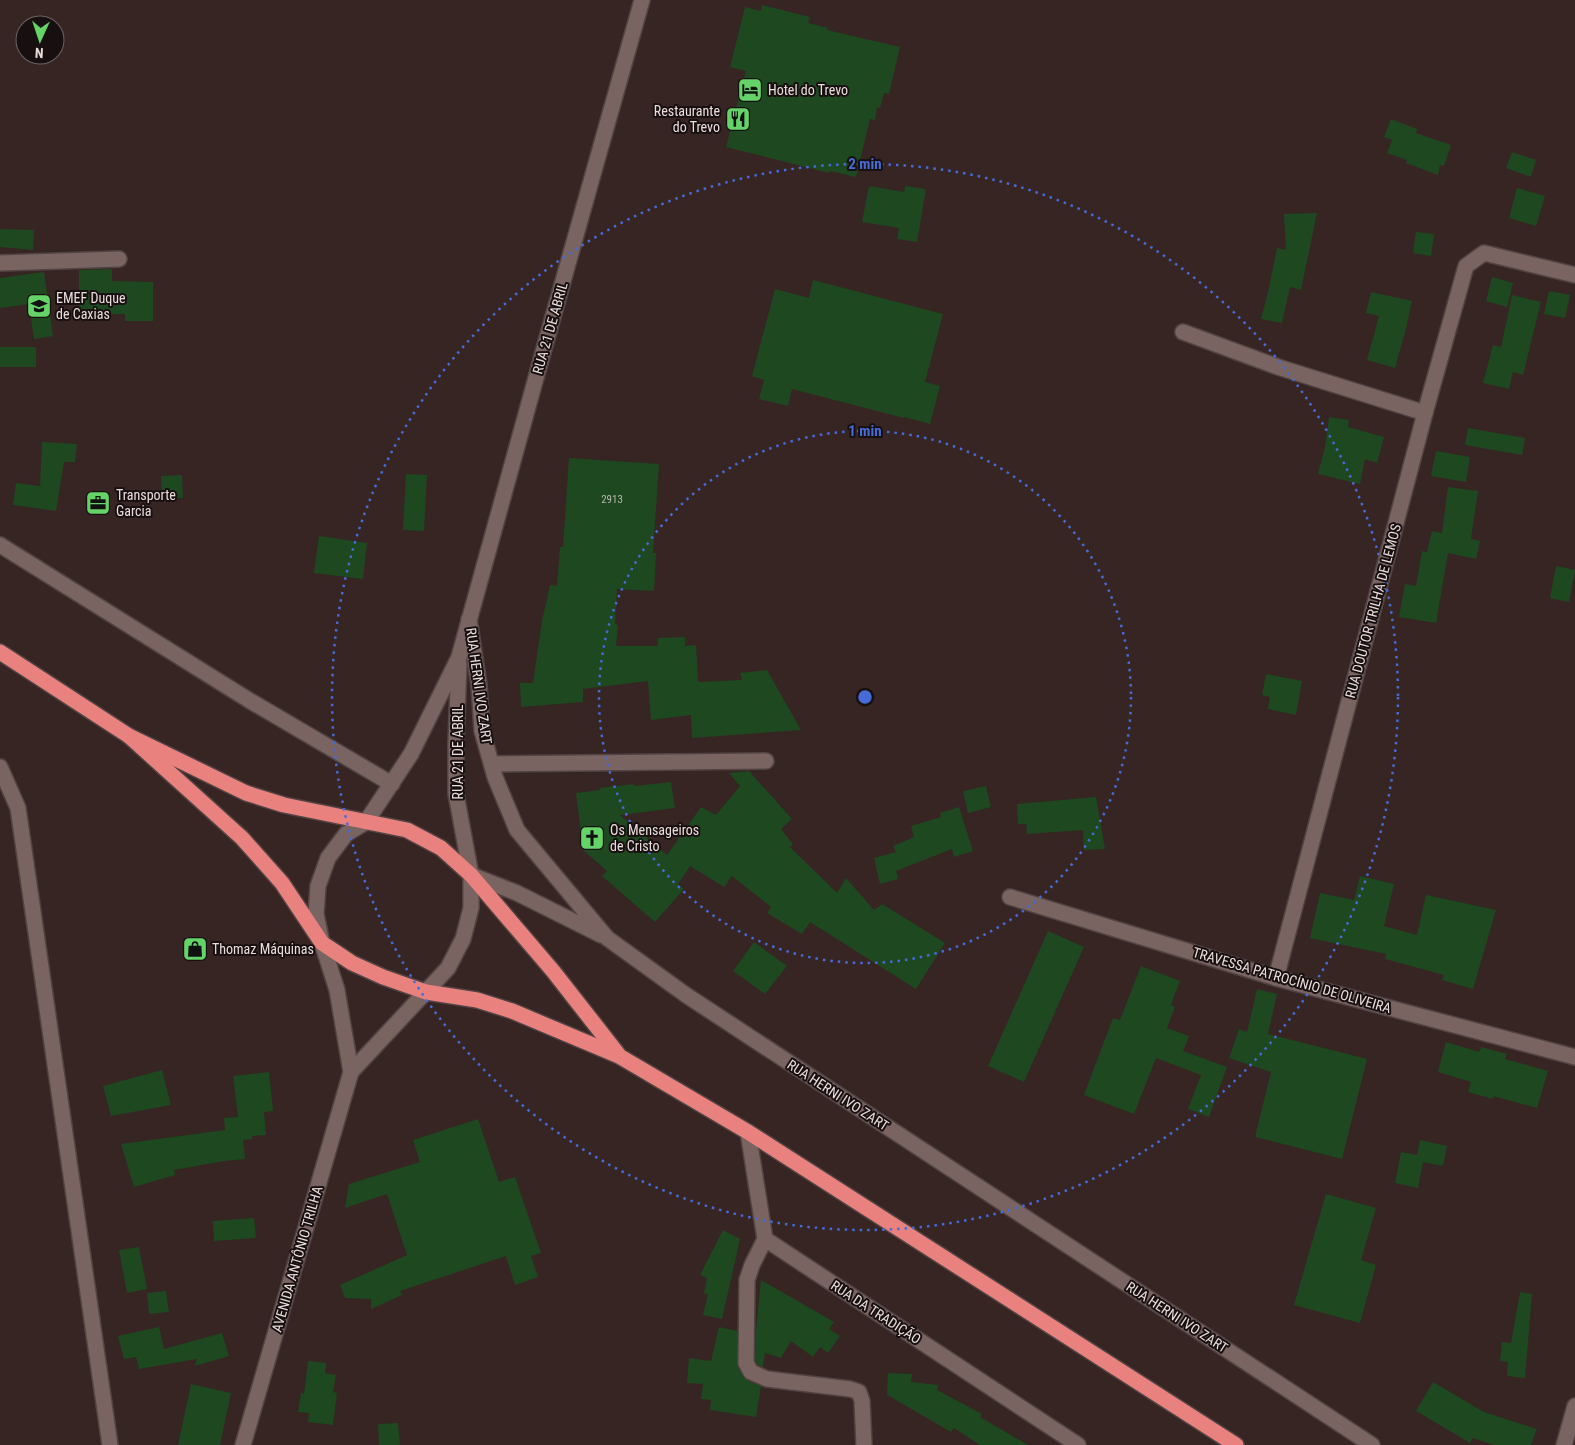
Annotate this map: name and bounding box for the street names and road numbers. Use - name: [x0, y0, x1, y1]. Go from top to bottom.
- street label: RUA 21 DE ABRIL: [529, 280, 571, 376]
- street label: RUA DOUTOR TRILHA DE LEMOS: [1342, 522, 1404, 700]
- street label: RUA HERNI IVO ZART: [463, 627, 495, 745]
- street label: RUA 21 DE ABRIL: [450, 704, 466, 799]
- street label: TRAVESSA PATROCÍNIO DE OLIVEIRA: [1191, 943, 1393, 1016]
- street label: RUA HERNI IVO ZART: [784, 1056, 892, 1134]
- street label: AVENIDA ANTÔNIO TRILHA: [268, 1184, 325, 1334]
- street label: RUA DA TRADIÇÃO: [828, 1276, 924, 1347]
- street label: RUA HERNI IVO ZART: [1123, 1278, 1231, 1356]

